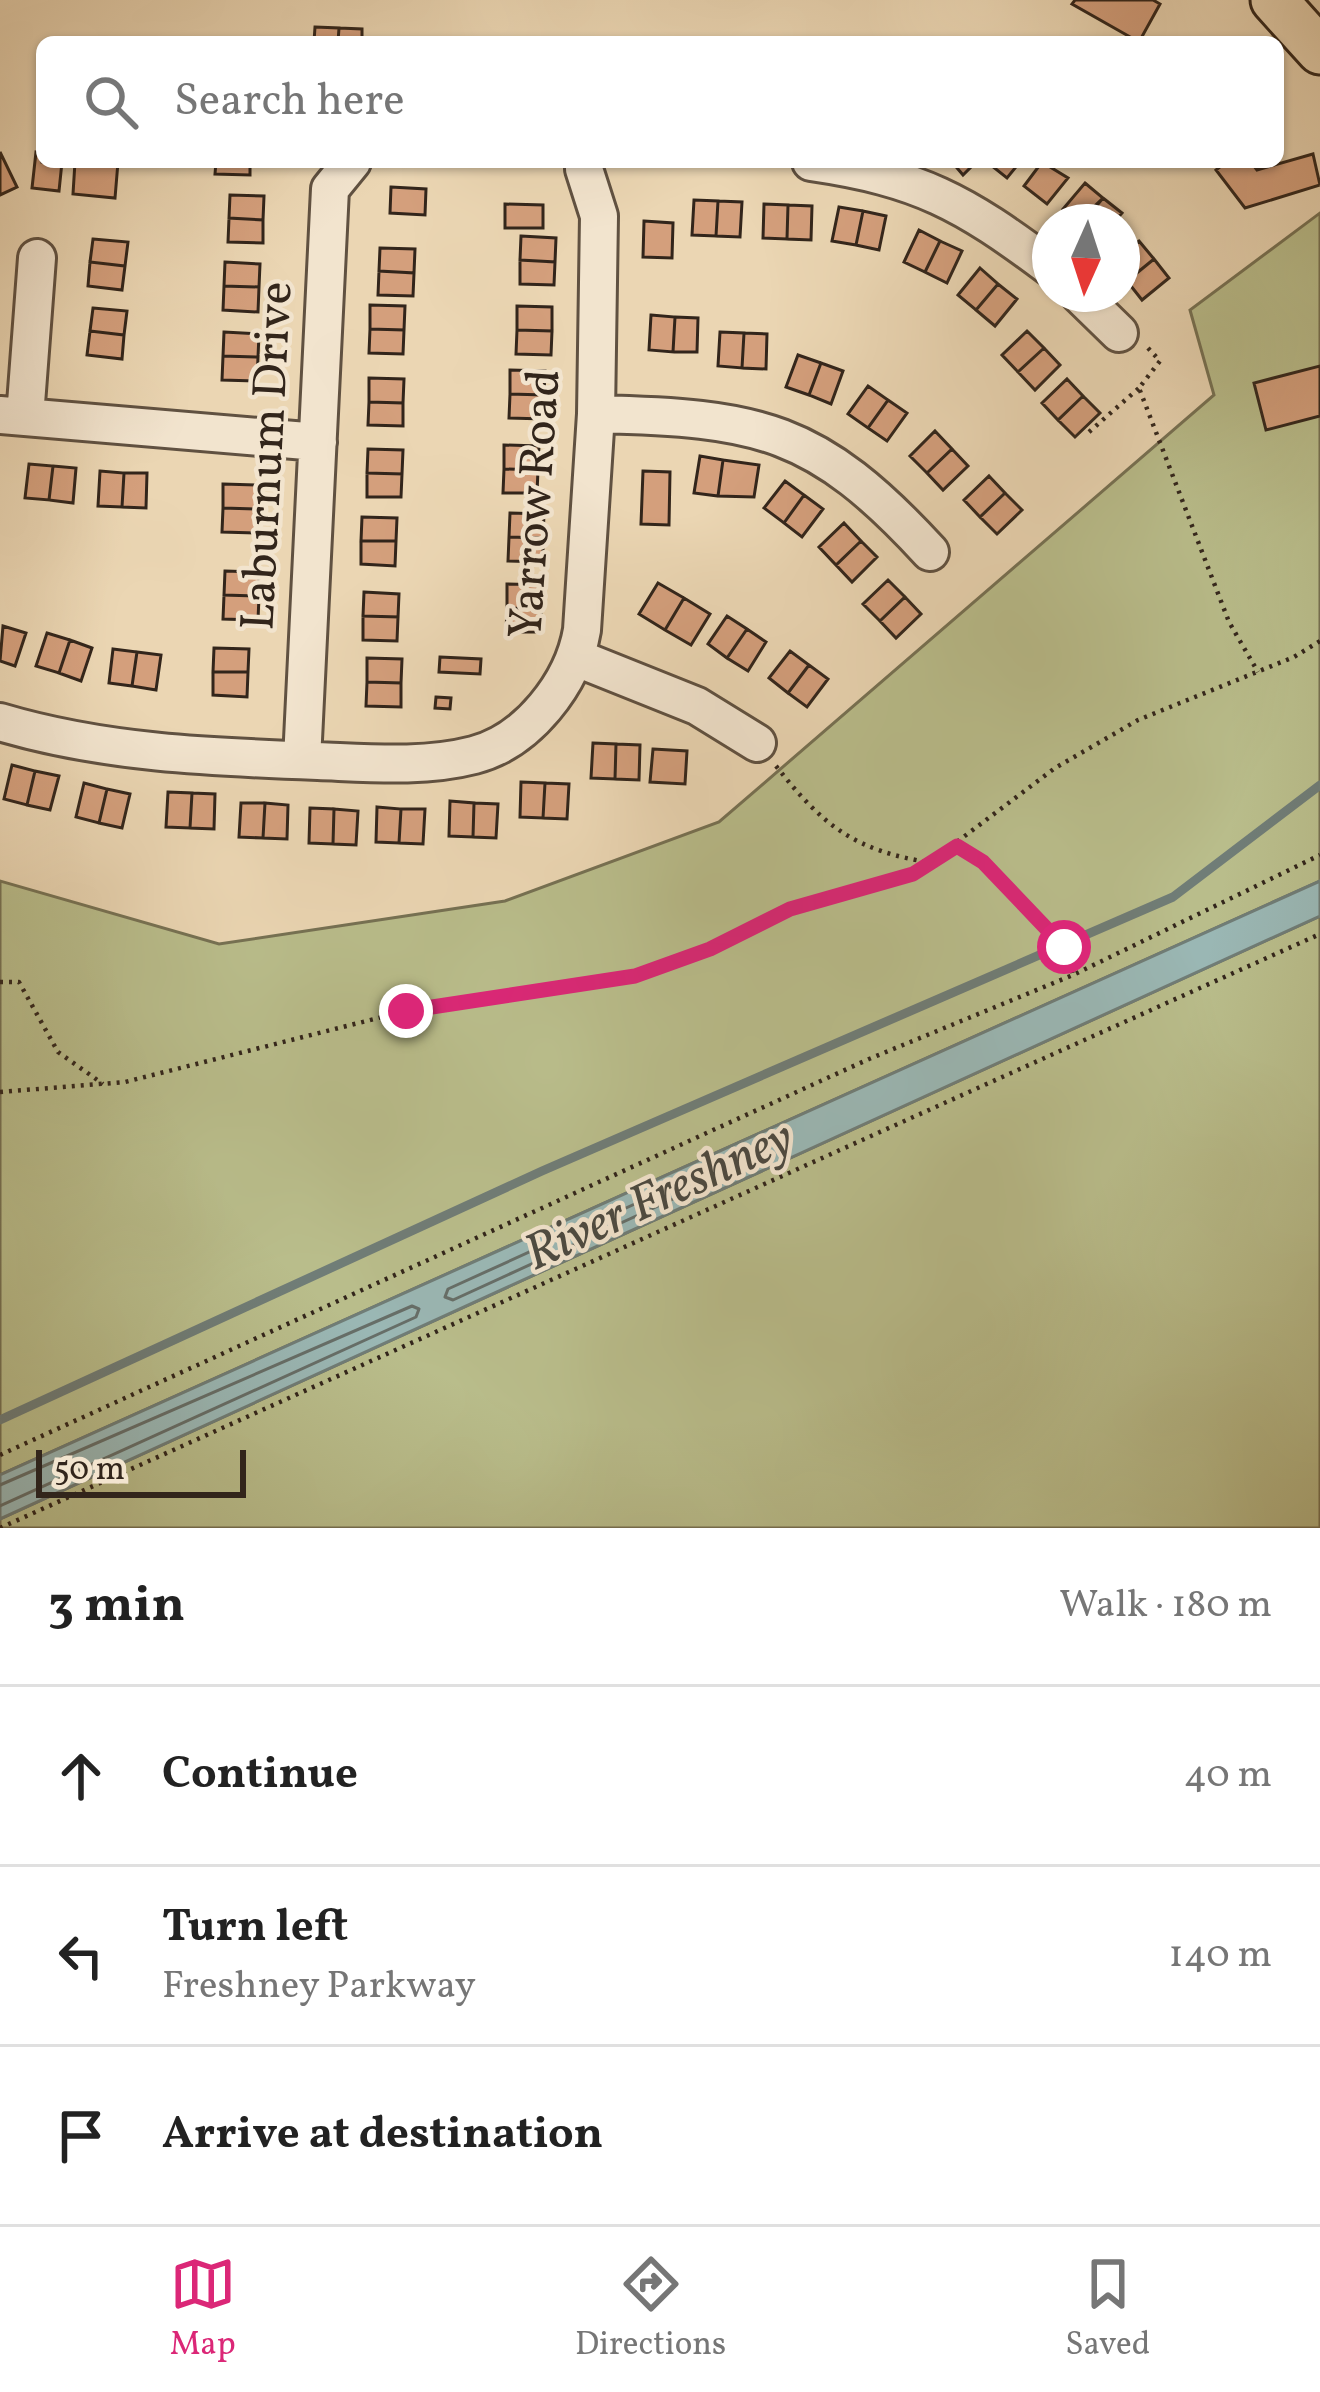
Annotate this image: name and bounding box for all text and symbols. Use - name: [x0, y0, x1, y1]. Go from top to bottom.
- search box: [36, 36, 1284, 168]
- icon: search: [78, 69, 144, 135]
- text: Search here: [174, 71, 405, 134]
- north arrow: [1032, 204, 1140, 312]
- street label: Laburnum Drive: [226, 280, 312, 632]
- street label: Yarrow Road: [494, 367, 580, 641]
- route start: [1037, 920, 1091, 974]
- route end: [379, 984, 433, 1038]
- water label: River Freshney: [514, 1104, 806, 1290]
- scale bar: [36, 1444, 246, 1497]
- text: 50 m: [54, 1448, 125, 1494]
- text: 3 min: [48, 1571, 185, 1642]
- text: Walk · 180 m: [1059, 1579, 1272, 1633]
- icon: ahead: [48, 1743, 114, 1809]
- text: Continue: [162, 1744, 358, 1807]
- text: 40 m: [1184, 1749, 1272, 1803]
- text: Turn left: [162, 1897, 348, 1960]
- icon: left: [48, 1923, 114, 1989]
- text: 140 m: [1169, 1929, 1272, 1983]
- text: Freshney Parkway: [162, 1960, 476, 2014]
- icon: arrive: [48, 2103, 114, 2169]
- text: Arrive at destination: [162, 2104, 603, 2167]
- tab: Map: [170, 2251, 236, 2369]
- tab: Directions: [575, 2251, 726, 2369]
- tab: Saved: [1065, 2251, 1150, 2369]

